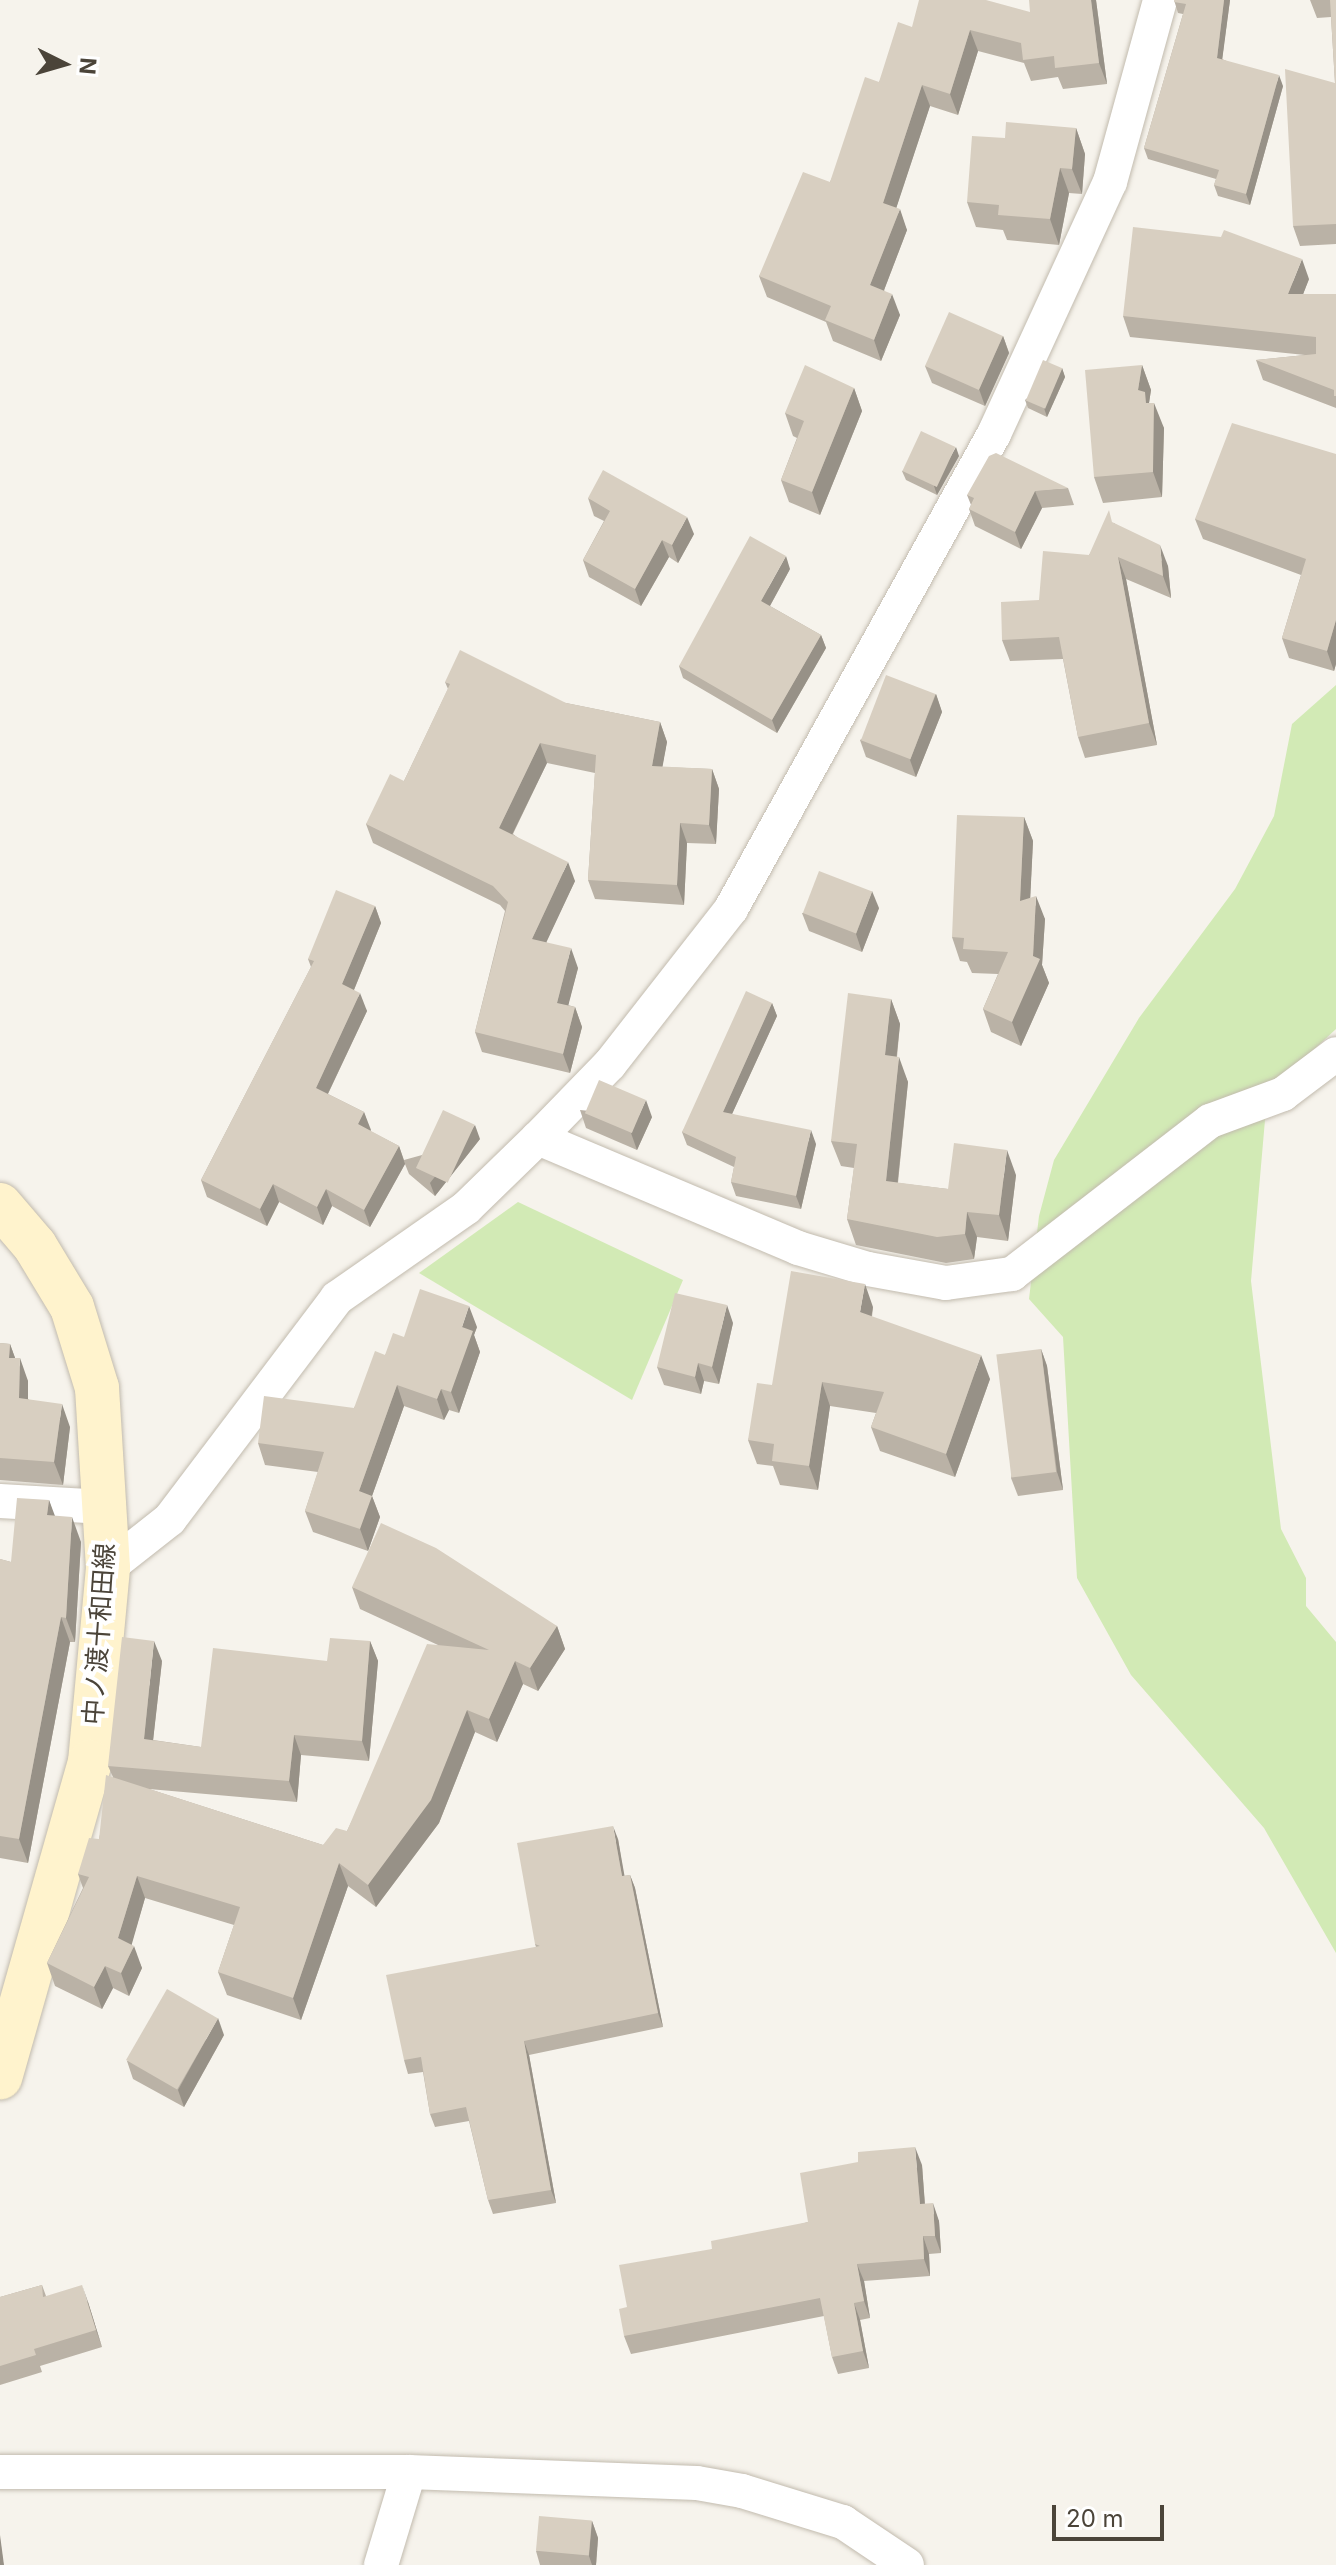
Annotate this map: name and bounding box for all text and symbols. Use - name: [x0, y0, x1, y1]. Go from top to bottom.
- north arrow: [24, 24, 104, 104]
- text: N: [74, 57, 102, 76]
- street label: 中ノ渡十和田線: [77, 1542, 121, 1726]
- scale bar: [1056, 2489, 1168, 2539]
- text: 20 m: [1066, 2504, 1124, 2533]

